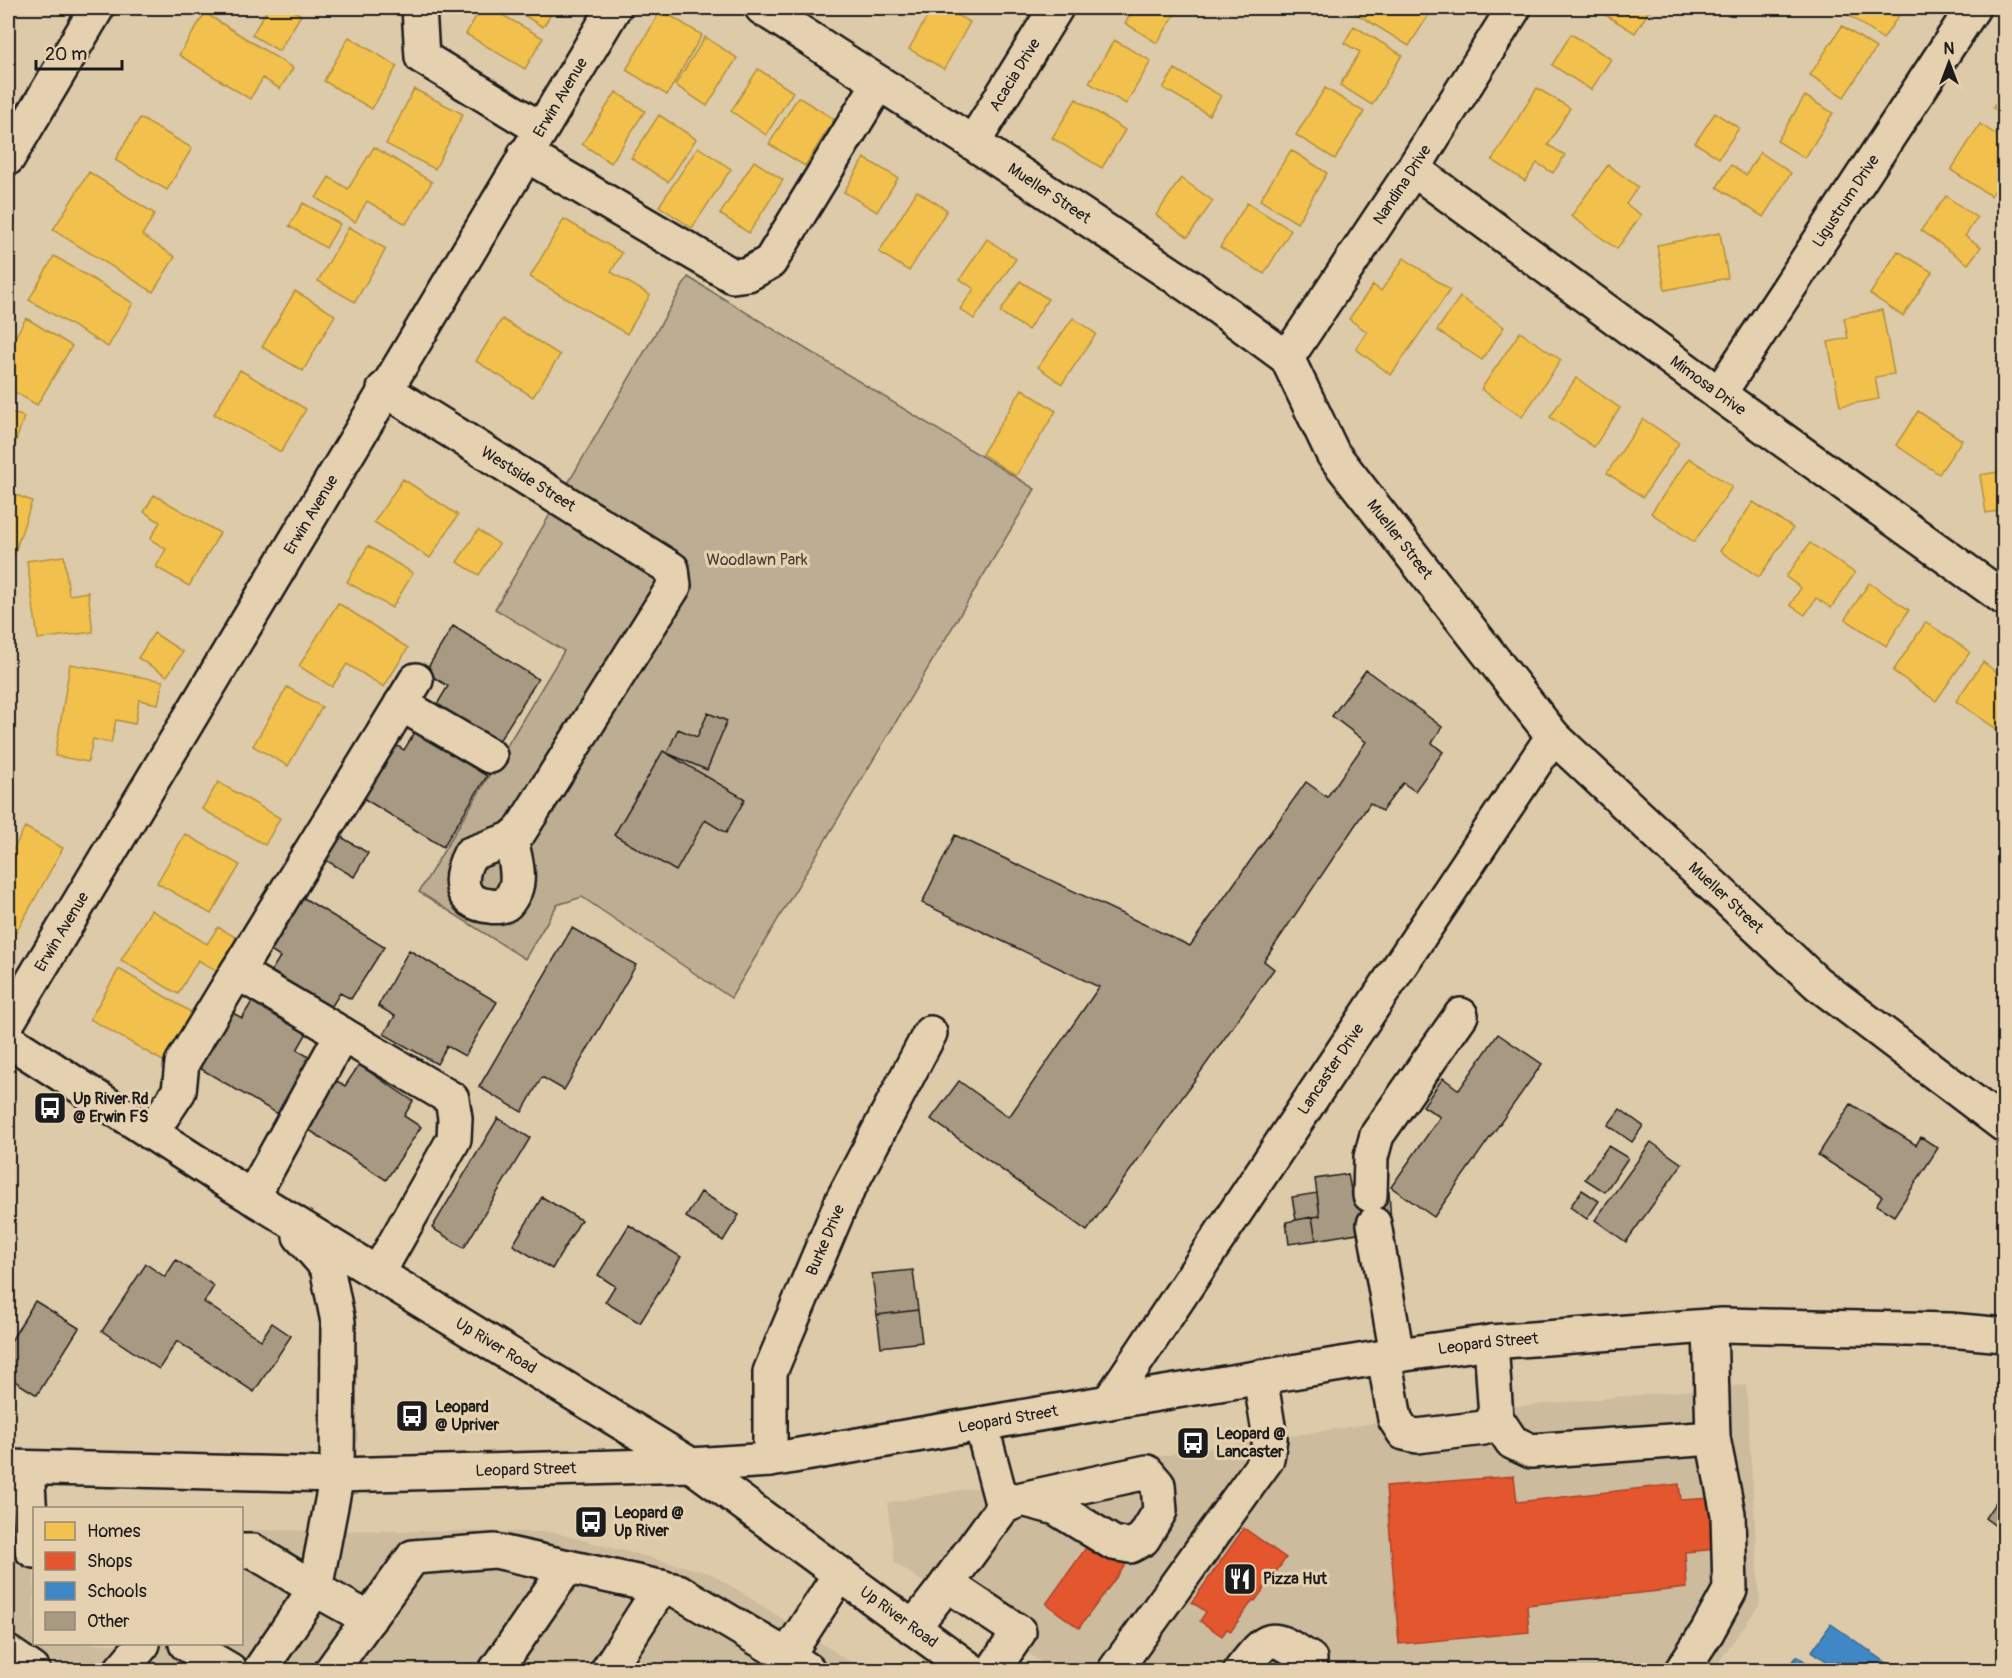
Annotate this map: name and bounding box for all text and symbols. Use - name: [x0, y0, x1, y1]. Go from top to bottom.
- scale bar: [36, 33, 122, 71]
- north arrow: [1919, 33, 1979, 93]
- street label: Acacia Drive: [985, 35, 1045, 115]
- text: N: [1944, 39, 1955, 59]
- text: 20 m: [45, 43, 87, 66]
- street label: Erwin Avenue: [529, 54, 592, 141]
- street label: Nandina Drive: [1369, 141, 1436, 229]
- street label: Ligustrum Drive: [1808, 151, 1884, 251]
- street label: Mueller Street: [1004, 159, 1095, 229]
- street label: Mimosa Drive: [1666, 351, 1750, 420]
- street label: Westside Street: [477, 442, 580, 516]
- street label: Erwin Avenue: [280, 471, 343, 558]
- street label: Mueller Street: [1362, 496, 1437, 584]
- park label: Woodlawn Park: [706, 550, 808, 570]
- street label: Mueller Street: [1684, 858, 1768, 938]
- street label: Erwin Avenue: [30, 888, 93, 975]
- street label: Lancaster Drive: [1293, 1020, 1369, 1119]
- place label: Up River Rd @ Erwin FS: [73, 1089, 149, 1127]
- bus stop icon: Up River Rd @ Erwin FS: [32, 1090, 68, 1126]
- street label: Burke Drive: [802, 1202, 849, 1279]
- street label: Up River Road: [452, 1313, 540, 1378]
- street label: Leopard Street: [1437, 1329, 1540, 1359]
- place label: Leopard @ Upriver: [435, 1397, 499, 1435]
- bus stop icon: Leopard @ Upriver: [394, 1398, 430, 1434]
- street label: Leopard Street: [957, 1401, 1060, 1438]
- place label: Leopard @ Lancaster: [1216, 1424, 1286, 1462]
- bus stop icon: Leopard @ Lancaster: [1175, 1425, 1211, 1461]
- street label: Leopard Street: [475, 1458, 577, 1481]
- place label: Leopard @ Up River: [614, 1503, 684, 1541]
- bus stop icon: Leopard @ Up River: [573, 1504, 609, 1540]
- legend: [33, 1507, 243, 1645]
- text: Homes: [87, 1520, 140, 1543]
- text: Shops: [87, 1550, 132, 1573]
- restaurant icon: Pizza Hut: [1222, 1561, 1258, 1597]
- place label: Pizza Hut: [1263, 1569, 1327, 1589]
- text: Schools: [87, 1580, 147, 1603]
- street label: Up River Road: [856, 1582, 942, 1652]
- text: Other: [87, 1610, 130, 1633]

